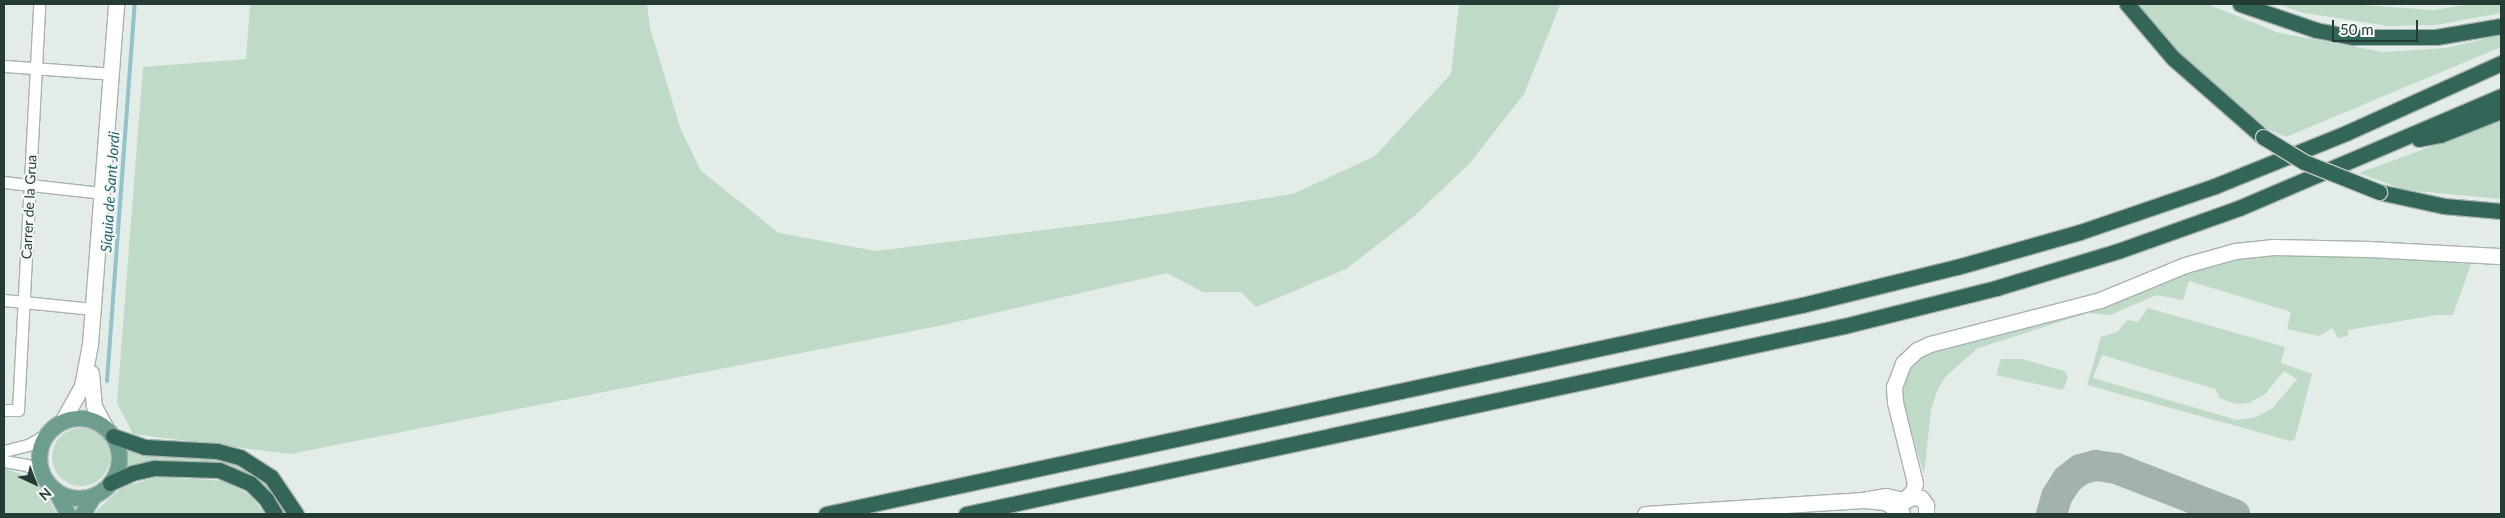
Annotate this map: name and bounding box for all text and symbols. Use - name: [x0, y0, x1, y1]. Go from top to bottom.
- scale bar: [2335, 10, 2421, 42]
- text: 50 m: [2340, 20, 2374, 38]
- water label: Síquia de Sant Jordi: [97, 131, 123, 253]
- street label: Carrer de la Grua: [18, 154, 40, 260]
- north arrow: [10, 458, 60, 508]
- text: N: [36, 484, 55, 504]

